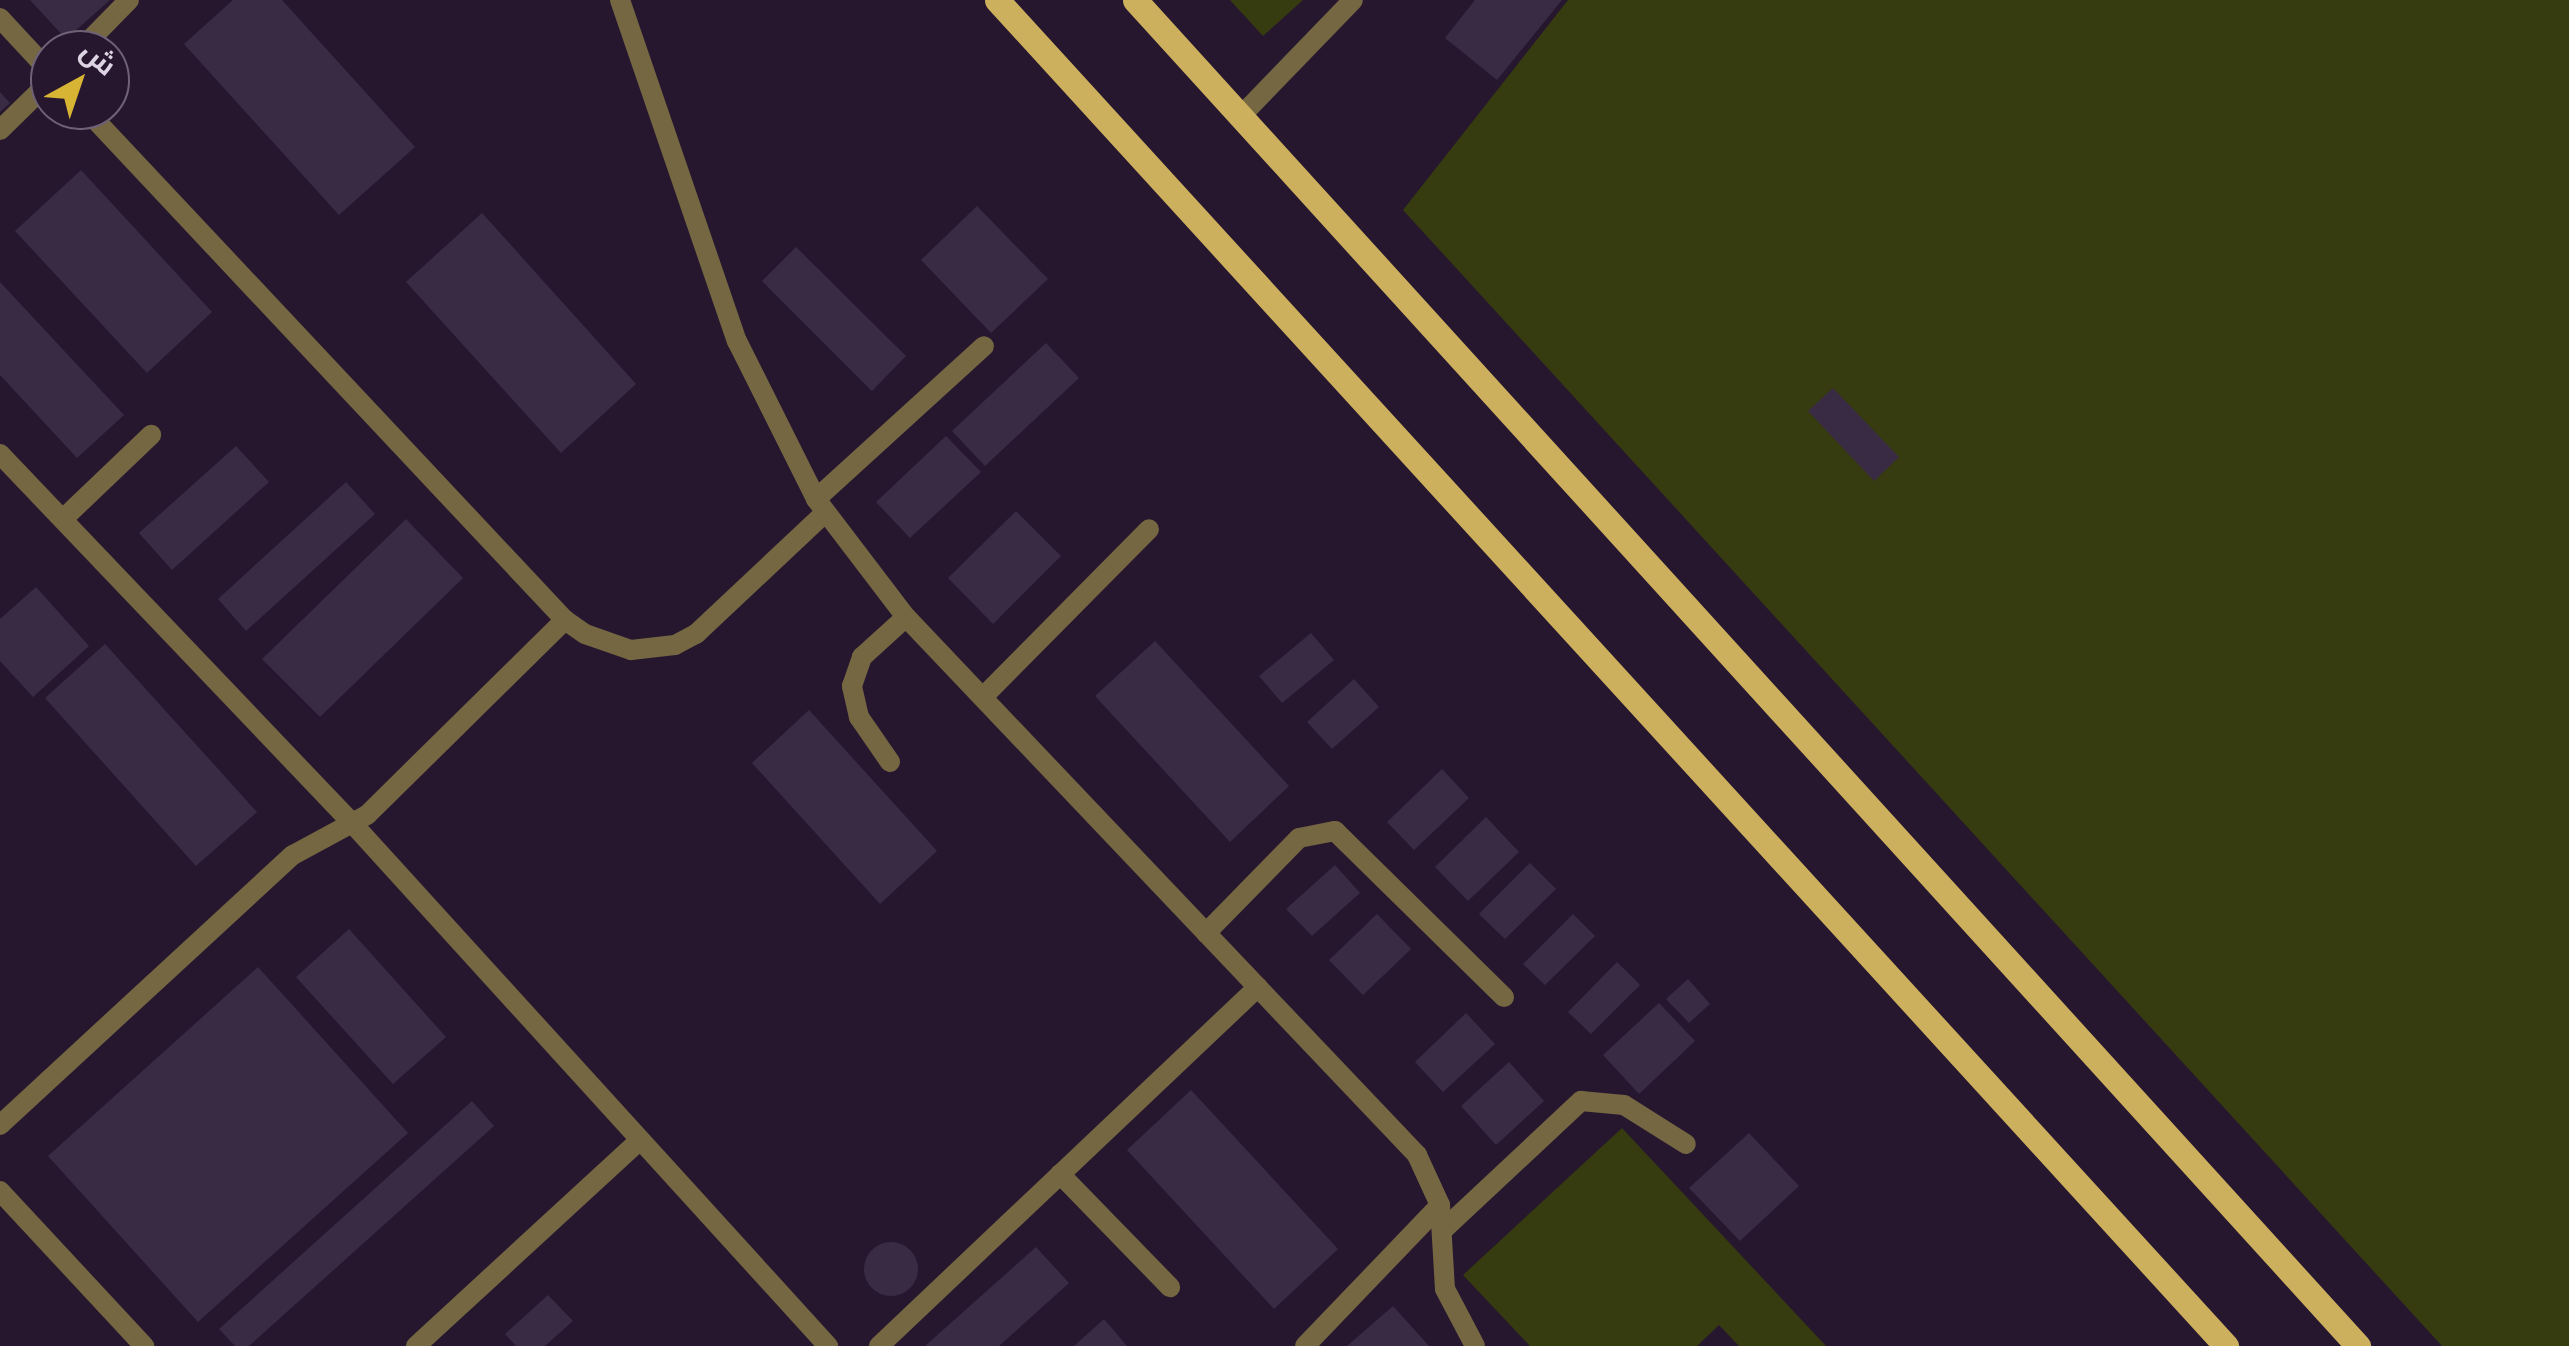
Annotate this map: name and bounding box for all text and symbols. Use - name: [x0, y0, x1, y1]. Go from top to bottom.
- north arrow: [30, 30, 130, 130]
- text: ش: [71, 32, 125, 85]

